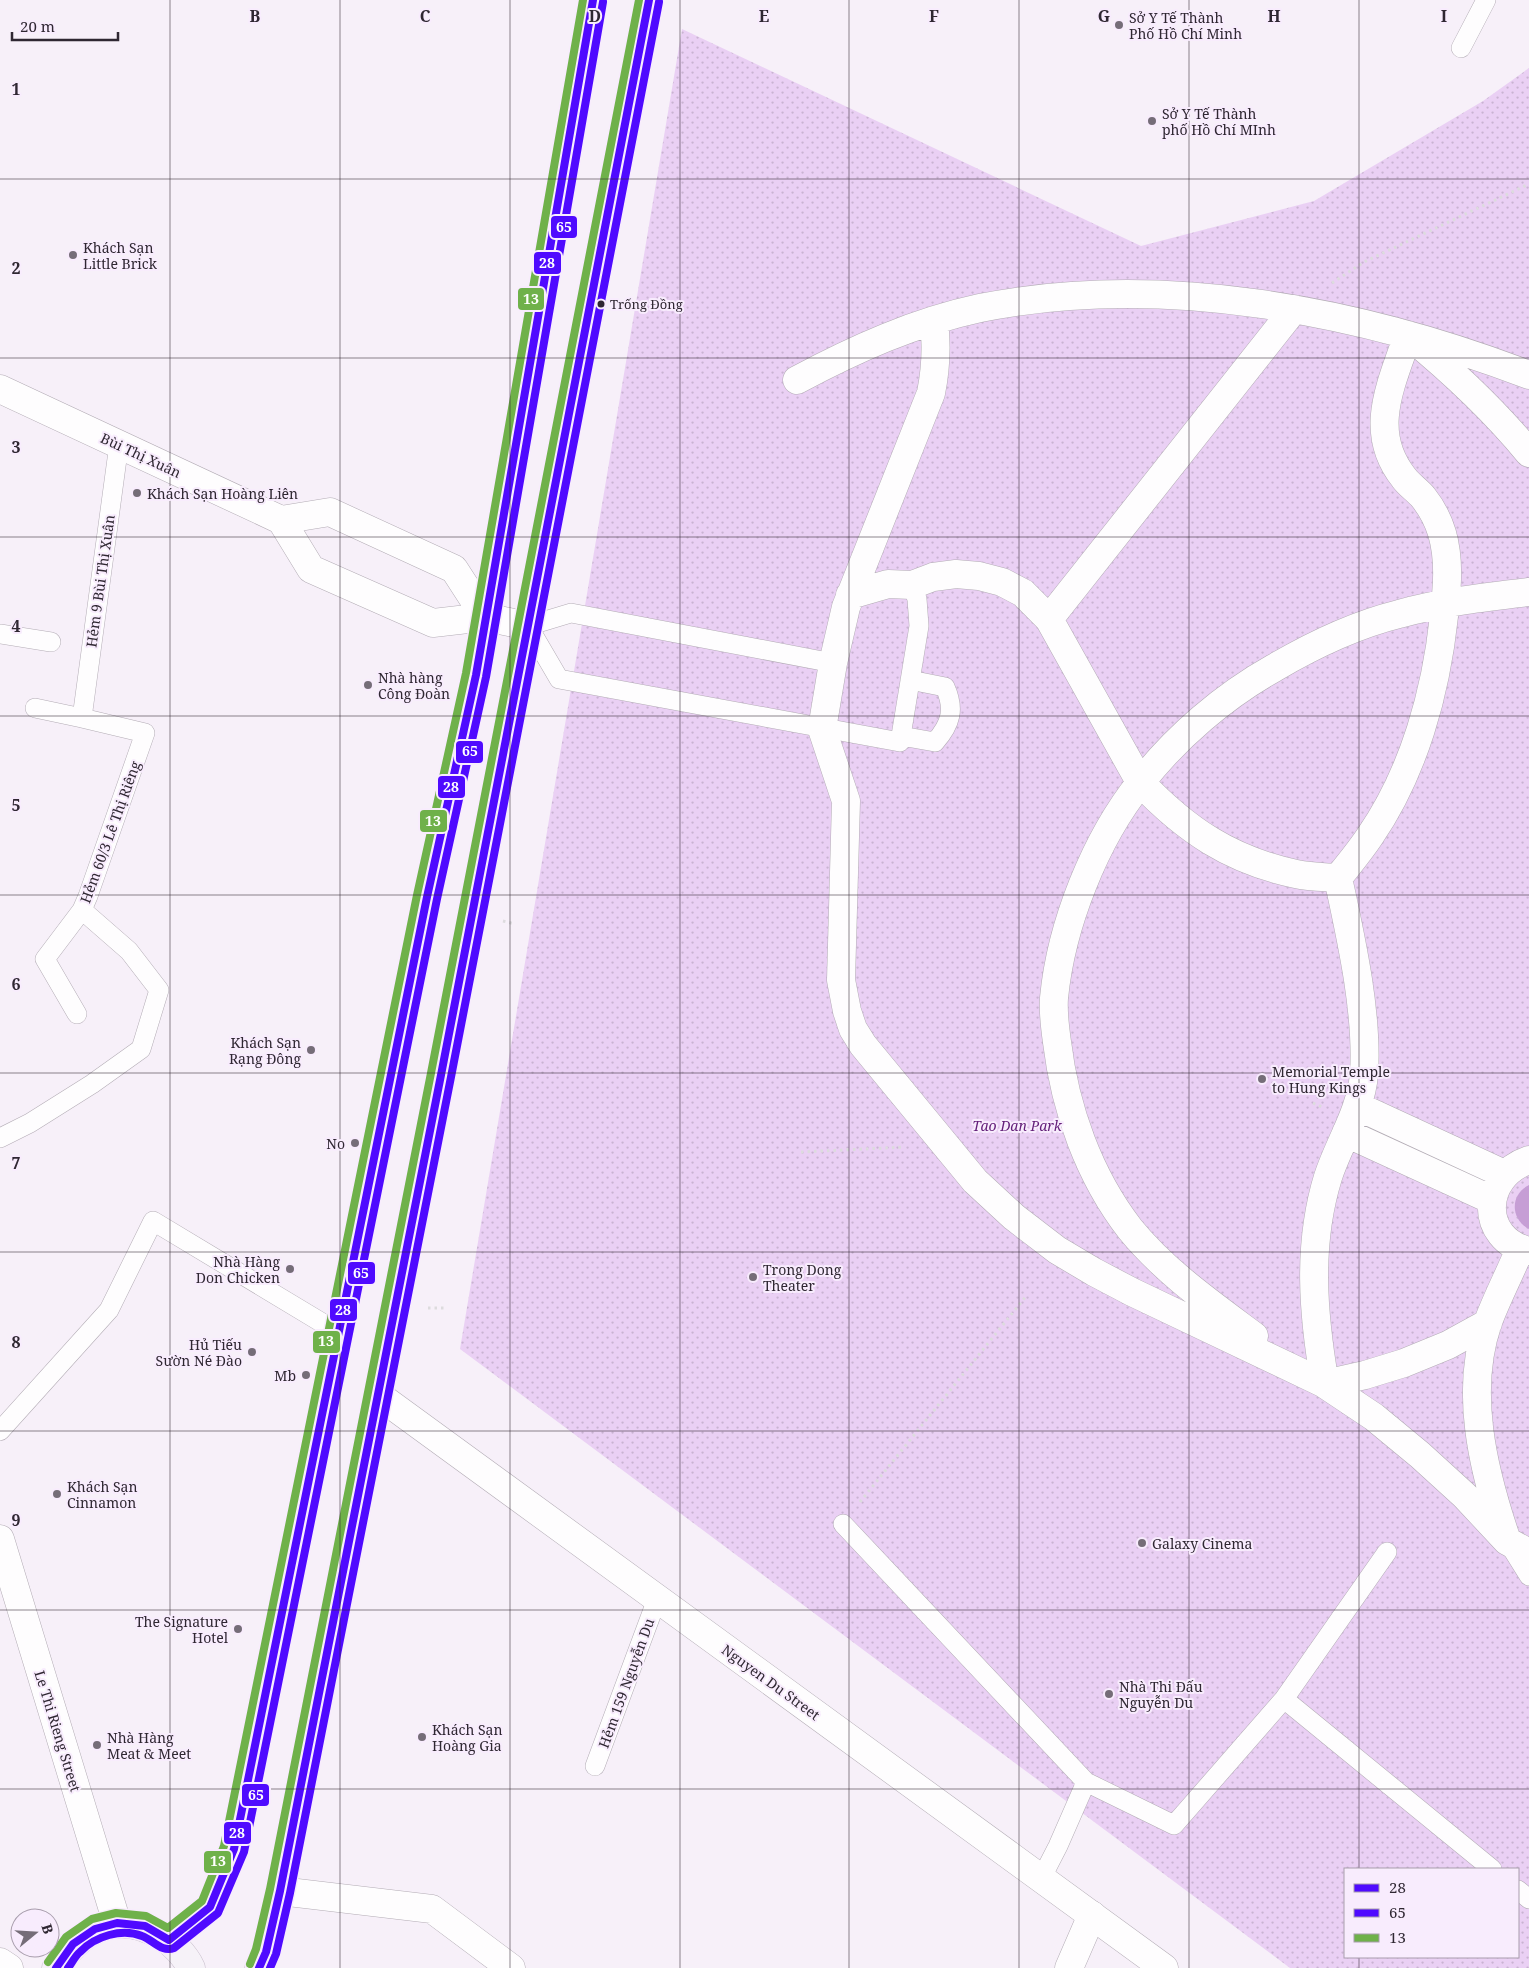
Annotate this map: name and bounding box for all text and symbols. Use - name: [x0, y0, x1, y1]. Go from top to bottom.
- text: B: [250, 5, 261, 27]
- text: C: [420, 5, 431, 27]
- text: D: [589, 5, 601, 27]
- text: E: [759, 5, 769, 27]
- text: F: [929, 5, 939, 27]
- text: G: [1098, 5, 1110, 27]
- text: H: [1267, 5, 1281, 27]
- text: I: [1441, 5, 1447, 27]
- place label: Sở Y Tế Thành Phố Hồ Chí Minh: [1129, 8, 1242, 43]
- scale bar: [12, 10, 119, 42]
- text: 20 m: [20, 16, 55, 36]
- marker: Sở Y Tế Thành Phố Hồ Chí Minh: [1113, 19, 1125, 31]
- text: 1: [11, 78, 21, 100]
- place label: Sở Y Tế Thành phố Hồ Chí MInh: [1162, 104, 1276, 139]
- marker: Sở Y Tế Thành phố Hồ Chí MInh: [1146, 115, 1158, 127]
- line badge: 65: [550, 215, 578, 239]
- text: 65: [556, 217, 572, 236]
- place label: Khách Sạn Little Brick: [83, 238, 158, 273]
- marker: Khách Sạn Little Brick: [67, 249, 79, 261]
- line badge: 28: [533, 251, 562, 275]
- text: 28: [539, 253, 555, 272]
- text: 2: [11, 257, 21, 279]
- line badge: 13: [517, 287, 545, 311]
- text: 13: [523, 289, 539, 308]
- place label: Trống Đồng: [610, 295, 683, 313]
- marker: Trống Đồng: [596, 299, 606, 309]
- street label: Bùi Thị Xuân: [98, 428, 184, 482]
- text: 3: [11, 436, 21, 458]
- place label: Khách Sạn Hoàng Liên: [147, 484, 298, 503]
- marker: Khách Sạn Hoàng Liên: [131, 487, 143, 499]
- street label: Hẻm 9 Bùi Thị Xuân: [81, 513, 119, 649]
- text: 4: [11, 615, 21, 637]
- place label: Nhà hàng Công Đoàn: [378, 668, 450, 703]
- marker: Nhà hàng Công Đoàn: [362, 679, 374, 691]
- line badge: 65: [455, 740, 484, 764]
- text: 65: [462, 741, 478, 760]
- street label: Hẻm 60/3 Lê Thị Riêng: [75, 758, 145, 906]
- line badge: 28: [437, 775, 466, 799]
- text: 28: [443, 777, 459, 796]
- text: 5: [11, 794, 21, 816]
- line badge: 13: [419, 809, 448, 833]
- text: 13: [425, 811, 441, 830]
- text: 6: [11, 973, 21, 995]
- place label: Khách Sạn Rạng Đông: [229, 1033, 301, 1068]
- marker: Khách Sạn Rạng Đông: [305, 1044, 317, 1056]
- place label: Memorial Temple to Hung Kings: [1272, 1062, 1390, 1097]
- marker: Memorial Temple to Hung Kings: [1256, 1073, 1268, 1085]
- park label: Tao Dan Park: [972, 1116, 1063, 1135]
- place label: No: [326, 1134, 345, 1153]
- marker: No: [349, 1137, 361, 1149]
- text: 7: [11, 1152, 21, 1174]
- place label: Nhà Hàng Don Chicken: [196, 1252, 280, 1287]
- place label: Trong Dong Theater: [763, 1260, 842, 1295]
- line badge: 65: [347, 1261, 376, 1285]
- marker: Nhà Hàng Don Chicken: [284, 1263, 296, 1275]
- text: 65: [353, 1263, 369, 1282]
- marker: Trong Dong Theater: [747, 1271, 759, 1283]
- line badge: 28: [329, 1298, 358, 1322]
- text: 28: [335, 1300, 351, 1319]
- line badge: 13: [312, 1330, 341, 1354]
- text: 8: [11, 1331, 21, 1353]
- text: 13: [318, 1331, 334, 1350]
- place label: Hủ Tiếu Sườn Né Đào: [156, 1335, 242, 1370]
- marker: Hủ Tiếu Sườn Né Đào: [246, 1346, 258, 1358]
- place label: Mb: [274, 1366, 296, 1385]
- marker: Mb: [300, 1369, 312, 1381]
- place label: Khách Sạn Cinnamon: [67, 1477, 138, 1512]
- marker: Khách Sạn Cinnamon: [51, 1488, 63, 1500]
- text: 9: [11, 1509, 21, 1531]
- place label: Galaxy Cinema: [1152, 1534, 1253, 1553]
- marker: Galaxy Cinema: [1136, 1537, 1148, 1549]
- place label: The Signature Hotel: [135, 1612, 229, 1647]
- street label: Hẻm 159 Nguyễn Du: [594, 1615, 658, 1751]
- marker: The Signature Hotel: [232, 1623, 244, 1635]
- street label: Nguyen Du Street: [718, 1640, 824, 1724]
- street label: Le Thi Rieng Street: [31, 1668, 86, 1794]
- place label: Nhà Thi Đấu Nguyễn Du: [1119, 1677, 1203, 1712]
- marker: Nhà Thi Đấu Nguyễn Du: [1103, 1688, 1115, 1700]
- place label: Khách Sạn Hoàng Gia: [432, 1720, 503, 1755]
- place label: Nhà Hàng Meat & Meet: [107, 1728, 191, 1763]
- marker: Khách Sạn Hoàng Gia: [416, 1731, 428, 1743]
- marker: Nhà Hàng Meat & Meet: [91, 1739, 103, 1751]
- line badge: 65: [241, 1783, 270, 1807]
- text: 65: [248, 1785, 264, 1804]
- line badge: 28: [223, 1821, 252, 1845]
- text: 28: [229, 1823, 245, 1842]
- line badge: 13: [203, 1850, 232, 1874]
- text: 13: [210, 1851, 226, 1870]
- legend: [1344, 1868, 1519, 1958]
- text: 28: [1389, 1877, 1406, 1897]
- text: 65: [1389, 1902, 1406, 1922]
- north arrow: [10, 1908, 60, 1958]
- text: B: [37, 1921, 58, 1936]
- text: 13: [1389, 1927, 1406, 1947]

